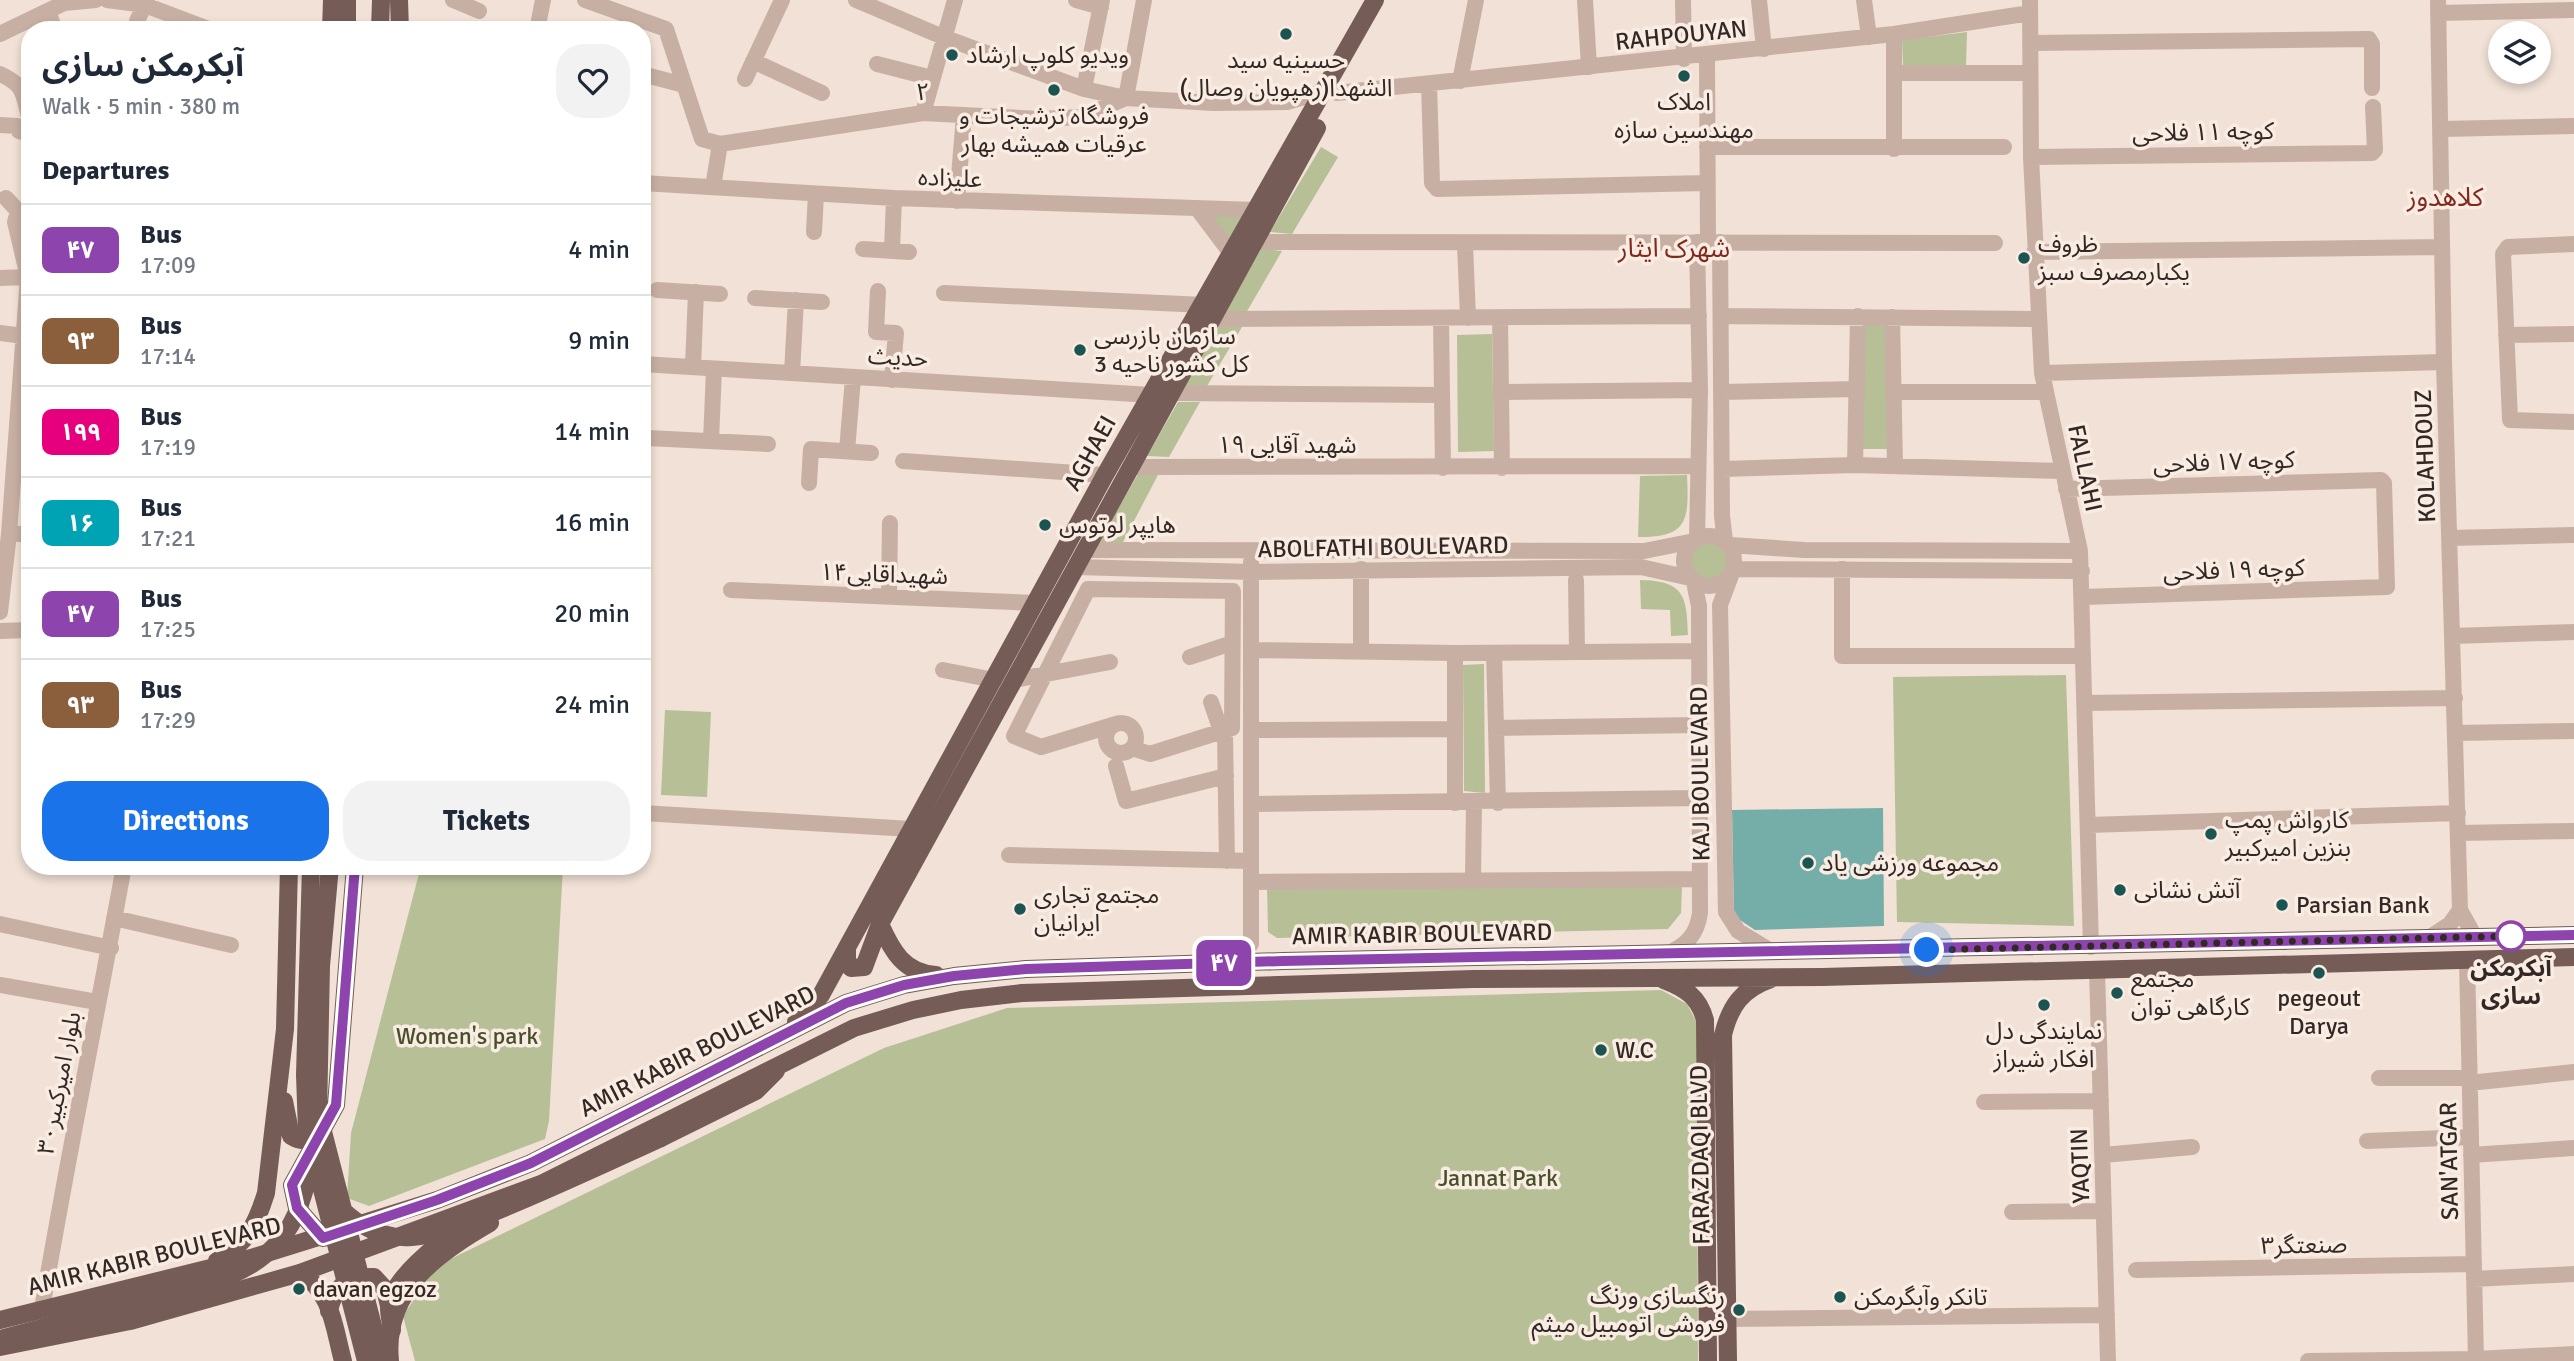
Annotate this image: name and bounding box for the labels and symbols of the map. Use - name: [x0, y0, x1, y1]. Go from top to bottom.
- street label: RAHPOUYAN: [1614, 13, 1748, 57]
- marker: حسینیه سید الشهدا(رهپویان وصال): [1278, 26, 1294, 42]
- place label: ویدیو کلوپ ارشاد: [966, 40, 1129, 71]
- place label: حسینیه سید الشهدا(رهپویان وصال): [1180, 45, 1392, 103]
- marker: ویدیو کلوپ ارشاد: [944, 47, 960, 63]
- marker: املاک مهندسین سازه: [1676, 68, 1692, 84]
- street label: ۲: [915, 77, 931, 107]
- marker: فروشگاه ترشیجات و عرقیات همیشه بهار: [1046, 82, 1062, 98]
- place label: املاک مهندسین سازه: [1614, 87, 1754, 145]
- place label: فروشگاه ترشیجات و عرقیات همیشه بهار: [959, 101, 1149, 159]
- street label: کوچه ۱۱ فلاحی: [2132, 116, 2275, 148]
- street label: علیزاده: [917, 162, 983, 194]
- district label: کلاهدوز: [2406, 182, 2483, 214]
- place label: ظروف یکبارمصرف سبز: [2037, 229, 2190, 287]
- district label: شهرک ایثار: [1617, 233, 1730, 265]
- marker: ظروف یکبارمصرف سبز: [2016, 250, 2032, 266]
- place label: سازمان بازرسی کل کشور ناحیه 3: [1094, 321, 1250, 379]
- street label: حدیث: [867, 340, 929, 374]
- marker: سازمان بازرسی کل کشور ناحیه 3: [1072, 342, 1088, 358]
- street label: KOLAHDOUZ: [2408, 389, 2442, 523]
- street label: AGHAEI: [1057, 410, 1123, 496]
- street label: FALLAHI: [2061, 422, 2109, 514]
- street label: شهید آقایی ۱۹: [1218, 430, 1356, 460]
- street label: کوچه ۱۷ فلاحی: [2153, 444, 2297, 480]
- place label: هایپر لوتوس: [1059, 510, 1176, 540]
- marker: هایپر لوتوس: [1037, 517, 1053, 533]
- street label: ABOLFATHI BOULEVARD: [1257, 530, 1509, 564]
- street label: کوچه ۱۹ فلاحی: [2163, 552, 2307, 588]
- street label: شهیداقایی۱۴: [819, 557, 949, 591]
- street label: KAJ BOULEVARD: [1683, 686, 1717, 862]
- place label: کارواش پمپ بنزین امیرکبیر: [2224, 805, 2351, 863]
- marker: کارواش پمپ بنزین امیرکبیر: [2203, 826, 2219, 842]
- place label: مجموعه ورزشی یاد: [1822, 848, 1999, 878]
- marker: مجموعه ورزشی یاد: [1800, 855, 1816, 871]
- place label: آتش نشانی: [2134, 875, 2242, 905]
- place label: مجتمع تجاری ایرانیان: [1034, 880, 1159, 938]
- marker: آتش نشانی: [2112, 882, 2128, 898]
- place label: Parsian Bank: [2296, 890, 2430, 920]
- marker: Parsian Bank: [2274, 897, 2290, 913]
- marker: مجتمع تجاری ایرانیان: [1012, 901, 1028, 917]
- street label: AMIR KABIR BOULEVARD: [1292, 917, 1552, 951]
- marker: آبکرمکن سازی: [2496, 921, 2526, 951]
- your location: [1909, 932, 1944, 967]
- line badge: ۴۷: [1192, 940, 1256, 986]
- place label: آبکرمکن سازی: [2470, 953, 2553, 1011]
- place label: مجتمع کارگاهی توان: [2131, 964, 2251, 1022]
- marker: pegeout Darya: [2311, 965, 2327, 981]
- street label: AMIR KABIR BOULEVARD: [574, 979, 820, 1123]
- place label: pegeout Darya: [2277, 983, 2361, 1041]
- marker: مجتمع کارگاهی توان: [2109, 985, 2125, 1001]
- marker: نمایندگی دل افکار شیراز: [2036, 997, 2052, 1013]
- street label: بلوار امیرکبیر۳۰: [30, 1009, 88, 1157]
- place label: نمایندگی دل افکار شیراز: [1986, 1016, 2102, 1074]
- park label: Women's park: [396, 1021, 538, 1051]
- place label: W.C: [1615, 1035, 1654, 1065]
- marker: W.C: [1593, 1042, 1609, 1058]
- street label: FARAZDAQI BLVD: [1683, 1065, 1717, 1245]
- street label: SAN'ATGAR: [2433, 1102, 2465, 1220]
- street label: YAQTIN: [2064, 1128, 2096, 1204]
- park label: Jannat Park: [1438, 1163, 1558, 1193]
- street label: AMIR KABIR BOULEVARD: [24, 1210, 284, 1302]
- street label: صنعتگر۳: [2260, 1229, 2348, 1261]
- place label: davan egzoz: [313, 1274, 437, 1304]
- marker: davan egzoz: [291, 1281, 307, 1297]
- place label: رنگسازی ورنگ فروشی اتومبیل میثم: [1531, 1281, 1725, 1341]
- place label: تانکر وآبگرمکن: [1854, 1282, 1987, 1312]
- marker: تانکر وآبگرمکن: [1832, 1289, 1848, 1305]
- marker: رنگسازی ورنگ فروشی اتومبیل میثم: [1731, 1302, 1747, 1318]

